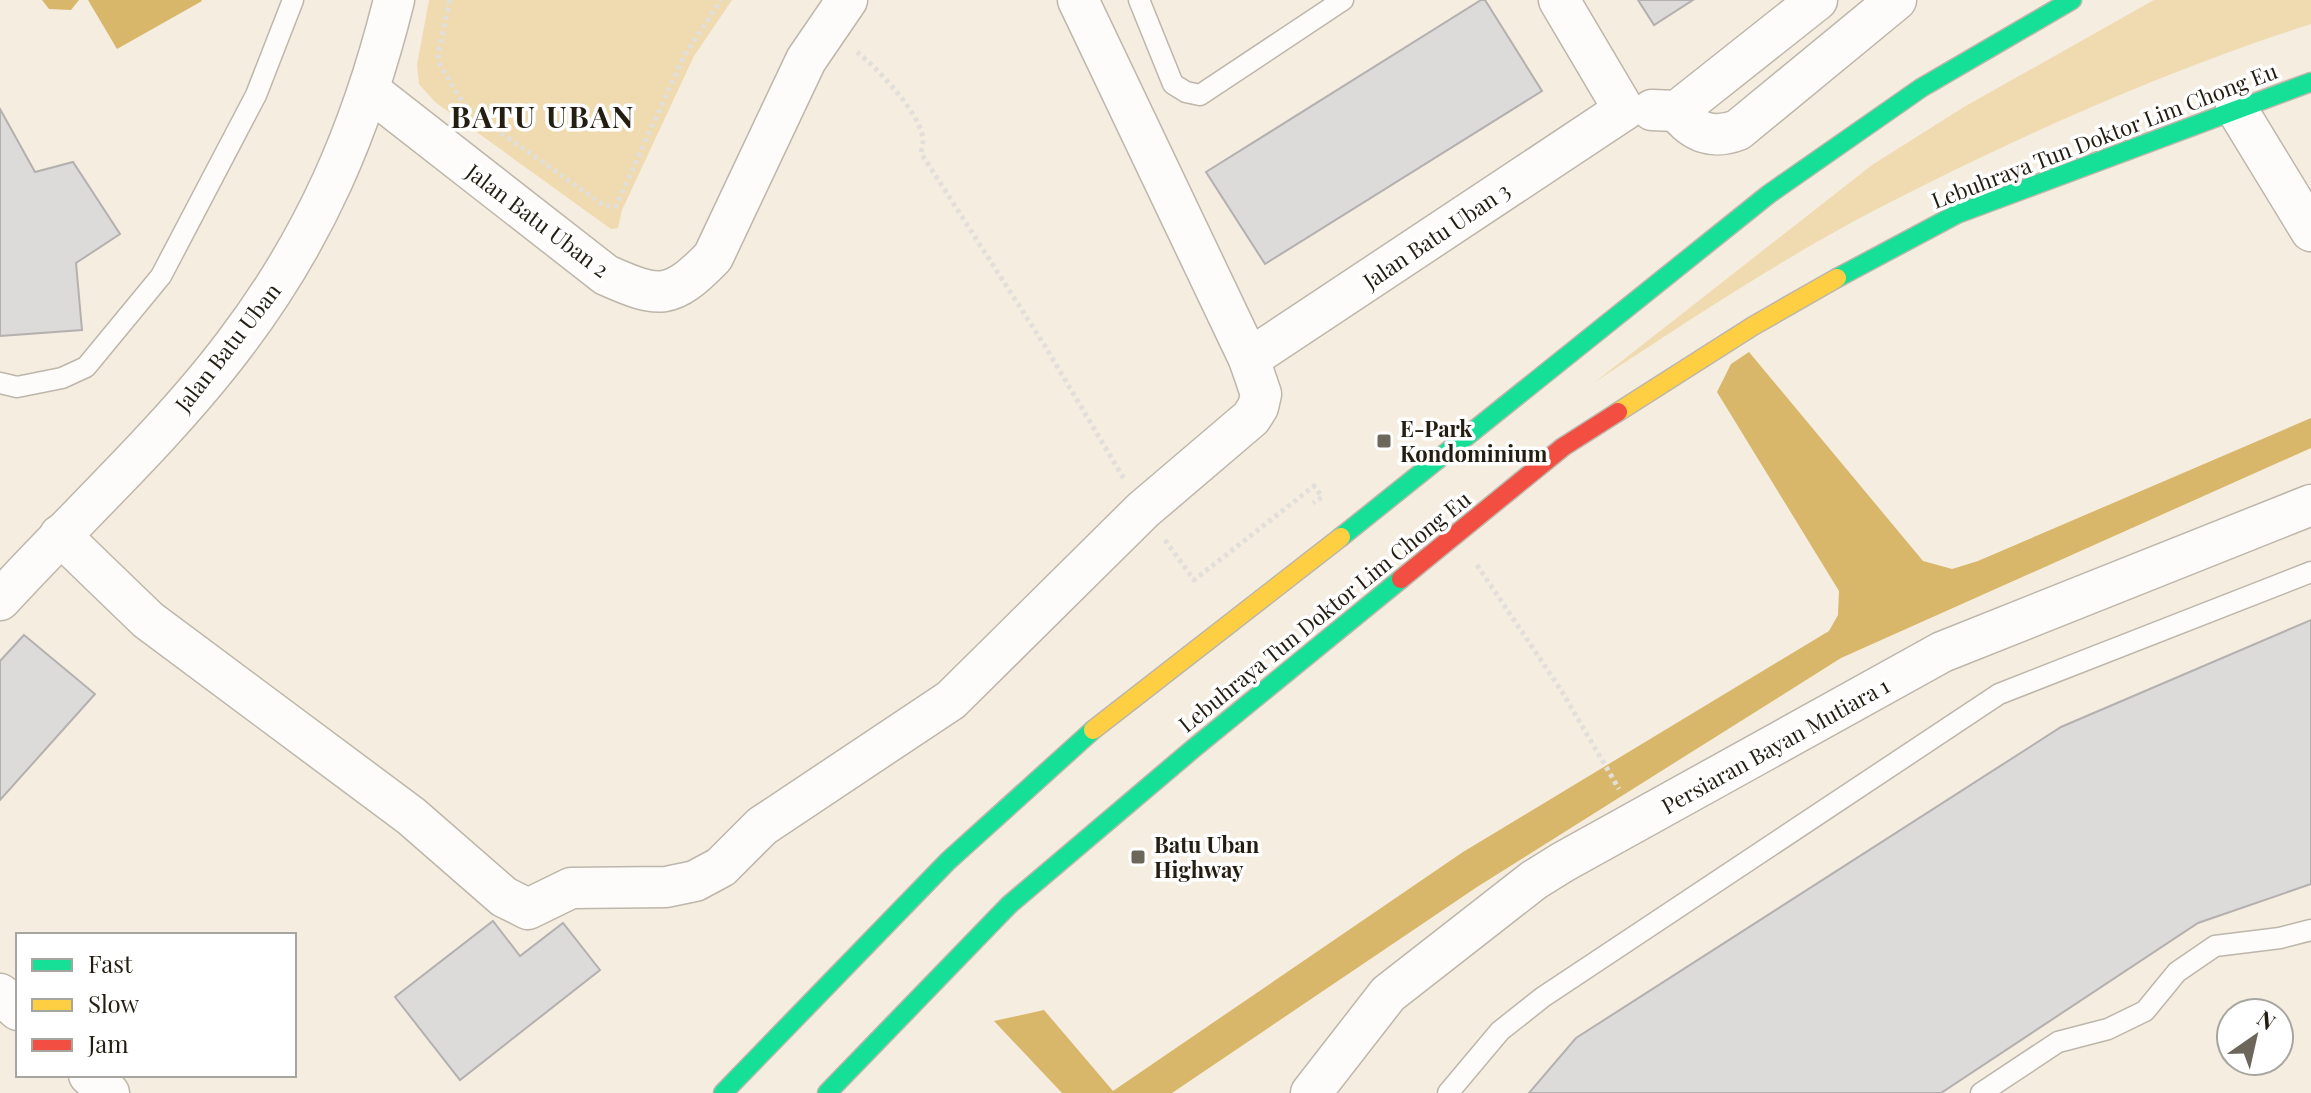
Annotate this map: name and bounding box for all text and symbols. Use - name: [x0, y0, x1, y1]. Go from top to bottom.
- street label: Lebuhraya Tun Doktor Lim Chong Eu: [1927, 55, 2281, 215]
- district label: BATU UBAN: [451, 96, 635, 136]
- street label: Jalan Batu Uban 2: [460, 156, 616, 284]
- street label: Jalan Batu Uban 3: [1356, 175, 1515, 296]
- street label: Jalan Batu Uban: [167, 276, 287, 418]
- place label: E-Park Kondominium: [1400, 413, 1547, 468]
- marker: E-Park Kondominium: [1375, 432, 1393, 450]
- street label: Lebuhraya Tun Doktor Lim Chong Eu: [1172, 483, 1477, 738]
- street label: Persiaran Bayan Mutiara 1: [1656, 670, 1894, 820]
- place label: Batu Uban Highway: [1154, 829, 1260, 884]
- marker: Batu Uban Highway: [1129, 848, 1147, 866]
- legend: [16, 933, 296, 1077]
- text: Fast: [88, 947, 133, 979]
- text: Slow: [88, 987, 140, 1019]
- north arrow: [2215, 997, 2295, 1077]
- text: N: [2252, 1003, 2282, 1037]
- text: Jam: [87, 1027, 129, 1059]

